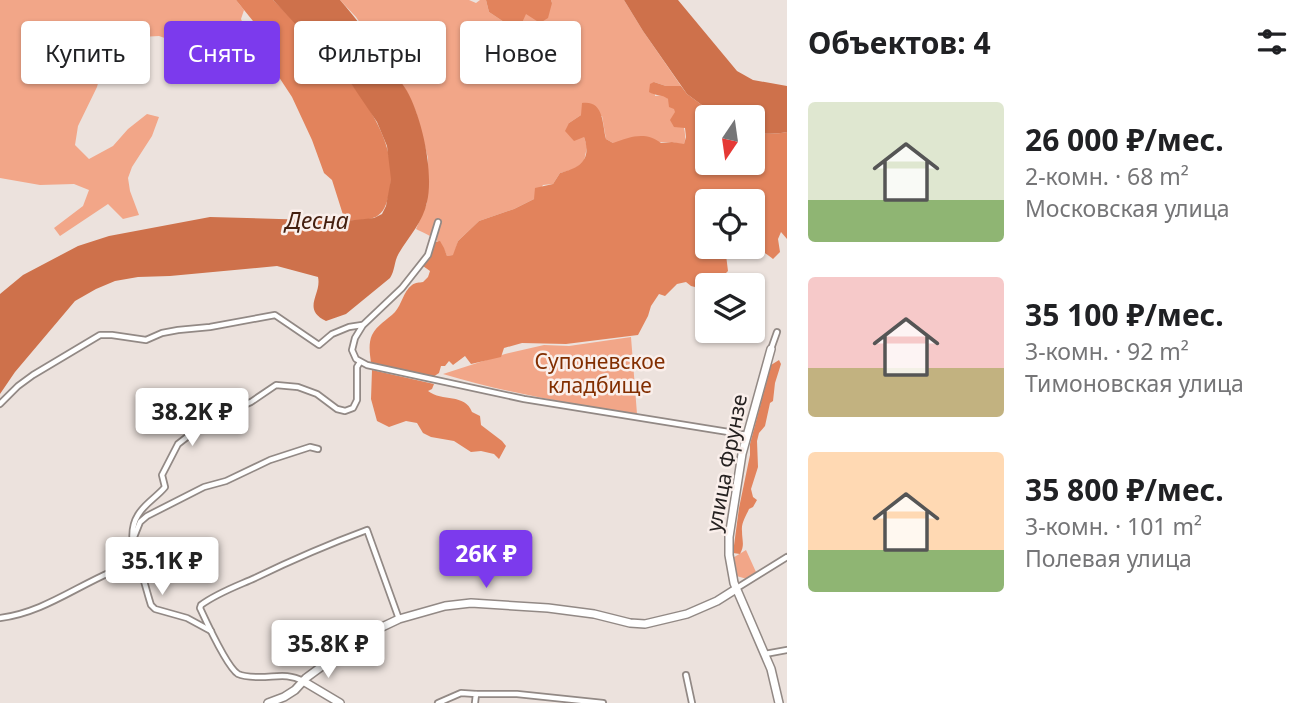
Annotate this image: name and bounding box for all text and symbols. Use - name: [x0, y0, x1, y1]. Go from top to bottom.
- chip: Купить: [21, 21, 150, 84]
- chip: Снять: [164, 21, 280, 84]
- chip: Фильтры: [294, 21, 446, 84]
- chip: Новое: [460, 21, 581, 84]
- text: Объектов: 4: [808, 22, 991, 63]
- icon: filters: [1253, 23, 1291, 61]
- north arrow: [695, 105, 765, 175]
- map controls: [695, 105, 765, 343]
- text: 26 000 ₽/мес.: [1025, 119, 1224, 160]
- icon: home: [864, 130, 948, 214]
- text: 2-комн. · 68 m²: [1025, 160, 1189, 192]
- button: locate: [695, 189, 765, 259]
- text: Московская улица: [1025, 192, 1230, 224]
- water label: Десна: [283, 204, 349, 236]
- button: layers: [695, 273, 765, 343]
- text: 35 100 ₽/мес.: [1025, 294, 1224, 335]
- icon: home: [864, 305, 948, 389]
- text: 3-комн. · 92 m²: [1025, 335, 1189, 367]
- park label: Супоневское кладбище: [535, 347, 665, 399]
- text: Тимоновская улица: [1025, 367, 1244, 399]
- pin: 38.2K ₽: [127, 388, 257, 448]
- street label: улица Фрунзе: [699, 392, 753, 534]
- text: 38.2K ₽: [152, 395, 232, 427]
- text: 35 800 ₽/мес.: [1025, 469, 1224, 510]
- icon: home: [864, 480, 948, 564]
- text: 3-комн. · 101 m²: [1025, 510, 1202, 542]
- pin: 26K ₽: [437, 530, 535, 590]
- text: 26K ₽: [455, 537, 517, 569]
- pin: 35.1K ₽: [97, 538, 227, 597]
- text: Полевая улица: [1025, 542, 1192, 574]
- text: 35.1K ₽: [122, 544, 202, 576]
- pin: 35.8K ₽: [263, 620, 393, 680]
- text: 35.8K ₽: [288, 627, 368, 659]

